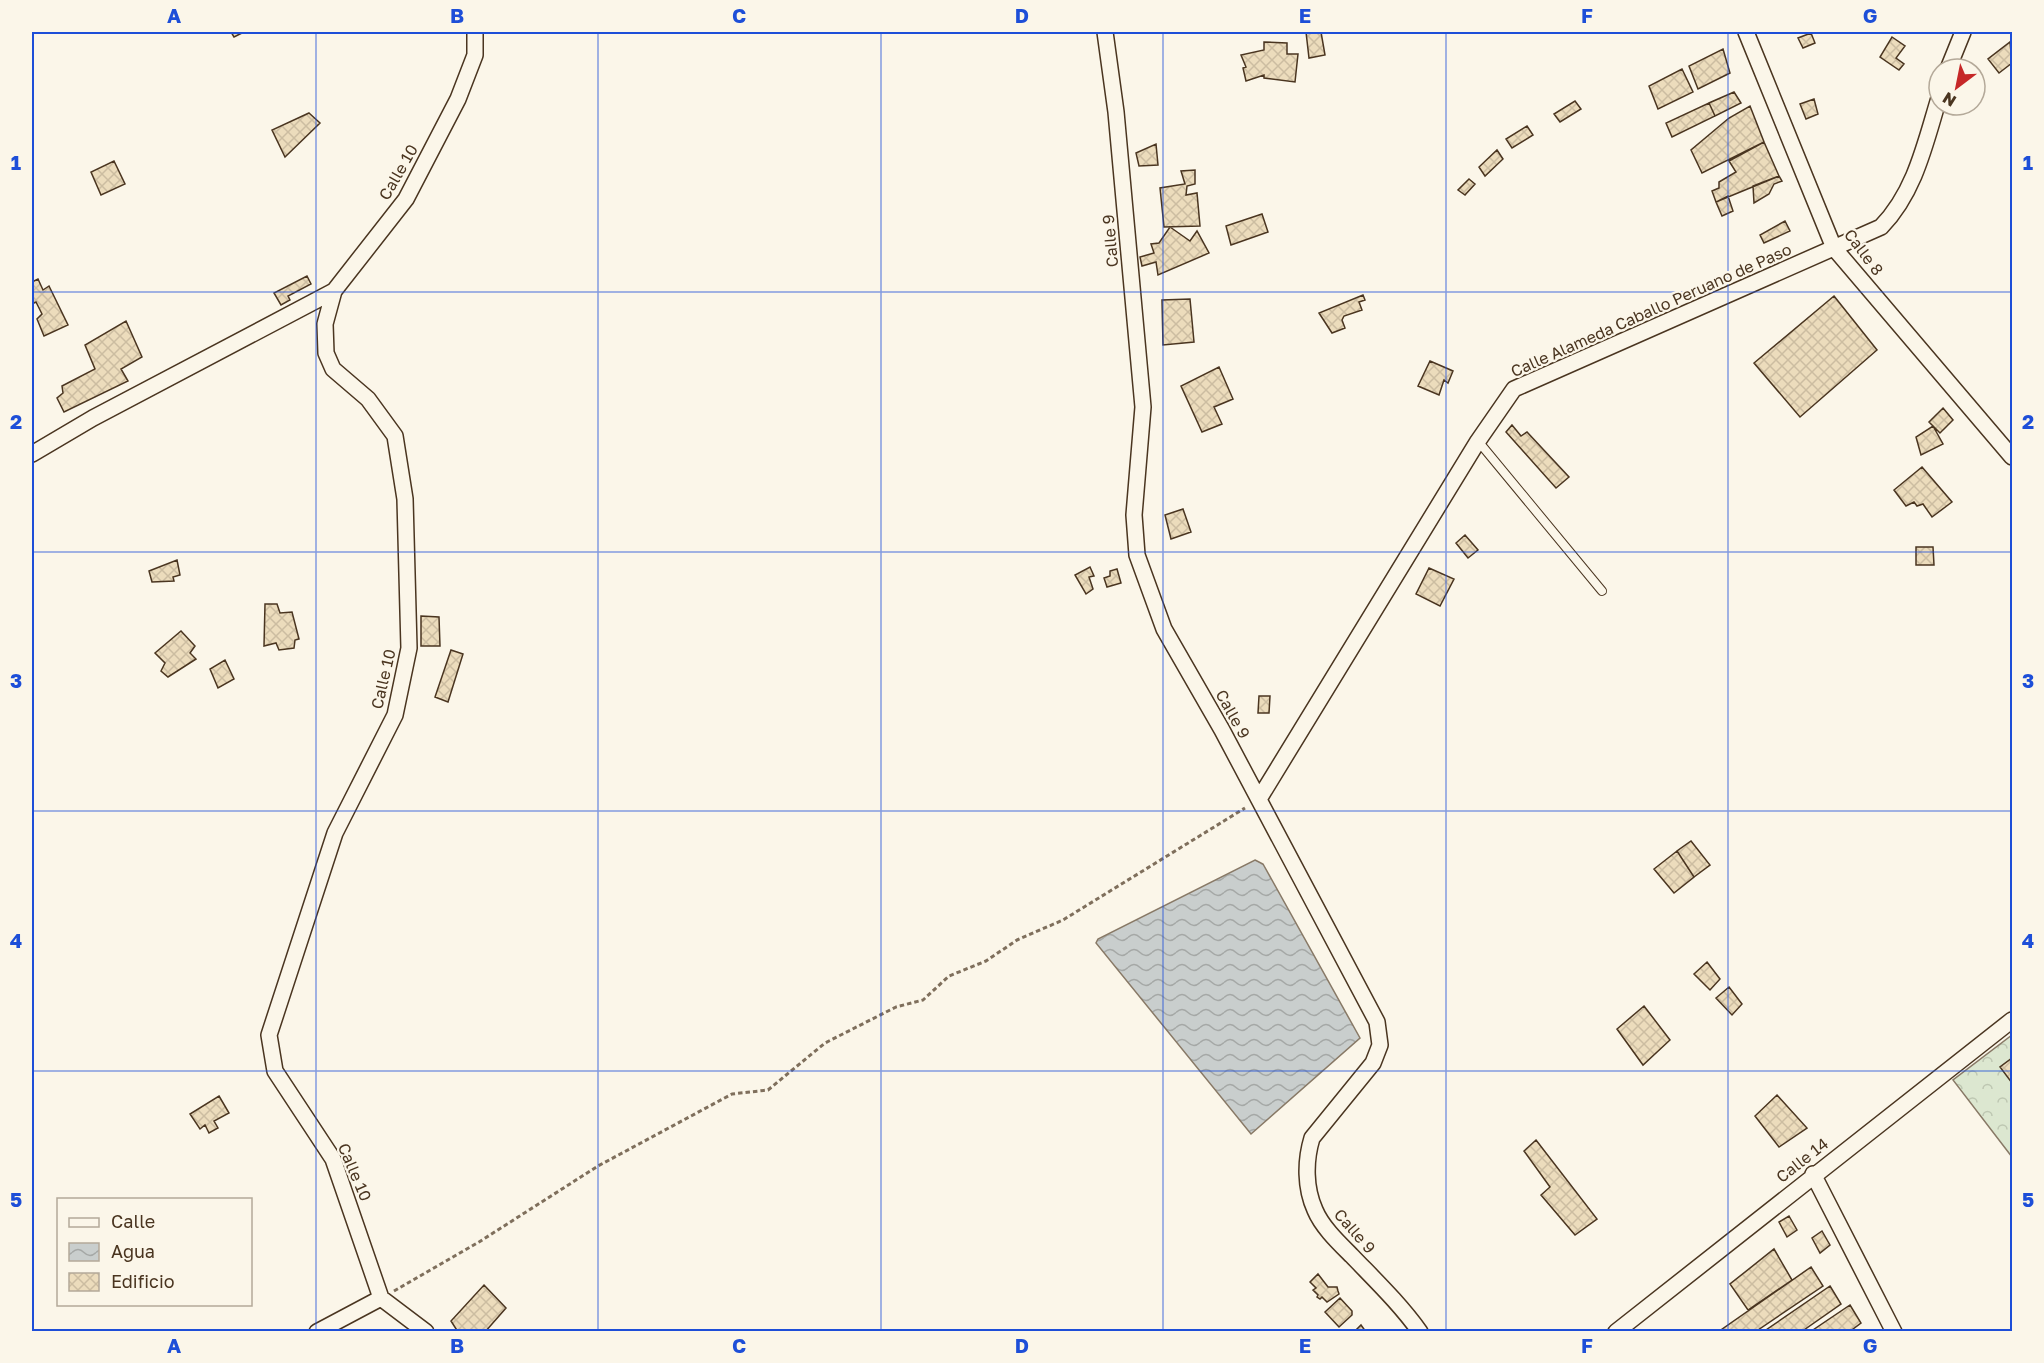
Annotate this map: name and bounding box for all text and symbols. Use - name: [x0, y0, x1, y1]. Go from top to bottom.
- text: A: [167, 3, 181, 27]
- text: B: [450, 3, 464, 27]
- text: C: [732, 3, 746, 27]
- text: D: [1015, 3, 1029, 27]
- text: E: [1299, 3, 1311, 27]
- text: F: [1581, 3, 1593, 27]
- text: G: [1863, 3, 1877, 27]
- north arrow: [1927, 57, 1987, 117]
- text: N: [1939, 88, 1960, 111]
- street label: Calle 10: [374, 141, 422, 203]
- text: 1: [11, 150, 21, 174]
- text: 1: [2023, 150, 2033, 174]
- street label: Calle 9: [1098, 214, 1122, 268]
- street label: Calle 8: [1840, 225, 1888, 279]
- street label: Calle Alameda Caballo Peruano de Paso: [1508, 239, 1794, 381]
- text: 2: [10, 409, 22, 433]
- text: 2: [2022, 409, 2034, 433]
- street label: Calle 10: [366, 647, 400, 711]
- text: 3: [10, 668, 22, 692]
- text: 3: [2022, 668, 2034, 692]
- street label: Calle 9: [1211, 686, 1255, 742]
- text: 4: [10, 928, 22, 952]
- text: 4: [2022, 928, 2034, 952]
- street label: Calle 14: [1772, 1133, 1832, 1187]
- street label: Calle 10: [334, 1140, 376, 1204]
- text: 5: [10, 1187, 22, 1211]
- text: 5: [2022, 1187, 2034, 1211]
- legend: [57, 1198, 252, 1306]
- street label: Calle 9: [1330, 1204, 1380, 1258]
- text: Calle: [111, 1210, 155, 1232]
- text: Agua: [111, 1240, 155, 1262]
- text: Edificio: [111, 1270, 175, 1292]
- text: A: [167, 1333, 181, 1357]
- text: B: [450, 1333, 464, 1357]
- text: C: [732, 1333, 746, 1357]
- text: D: [1015, 1333, 1029, 1357]
- text: E: [1299, 1333, 1311, 1357]
- text: F: [1581, 1333, 1593, 1357]
- text: G: [1863, 1333, 1877, 1357]

